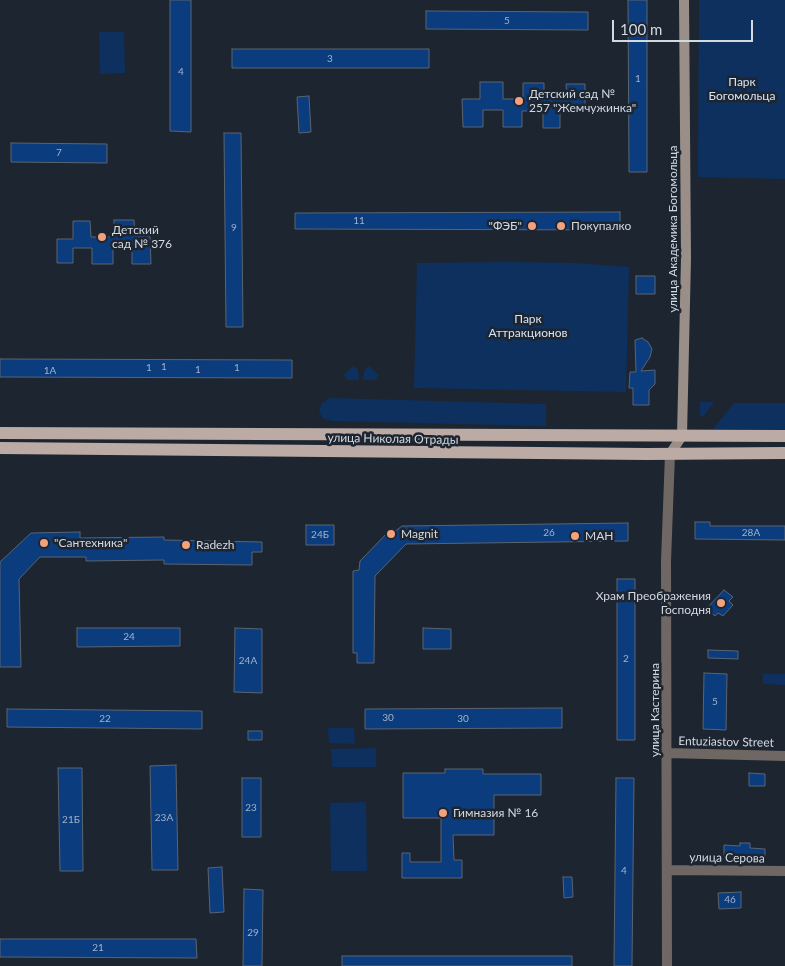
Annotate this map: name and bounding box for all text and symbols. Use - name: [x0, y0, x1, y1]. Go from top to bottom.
- scale bar: [615, 10, 756, 42]
- house number: 5: [504, 15, 510, 27]
- text: 100 m: [620, 20, 662, 38]
- house number: 3: [327, 53, 333, 65]
- house number: 4: [178, 66, 184, 78]
- house number: 1: [635, 73, 641, 85]
- park label: Парк Богомольца: [709, 75, 775, 103]
- place label: Детский сад № 257 "Жемчужинка": [529, 87, 636, 115]
- marker: Детский сад № 257 "Жемчужинка": [513, 95, 525, 107]
- street label: улица Академика Богомольца: [666, 145, 680, 313]
- house number: 7: [56, 147, 62, 159]
- house number: 11: [353, 215, 365, 227]
- place label: "ФЭБ": [488, 219, 522, 233]
- place label: Покупалко: [571, 219, 631, 233]
- marker: "ФЭБ": [526, 220, 538, 232]
- marker: Покупалко: [555, 220, 567, 232]
- house number: 9: [231, 222, 237, 234]
- place label: Детский сад № 376: [112, 223, 172, 251]
- marker: Детский сад № 376: [96, 231, 108, 243]
- park label: Парк Аттракционов: [489, 312, 567, 340]
- house number: 1: [161, 361, 167, 373]
- house number: 1: [146, 362, 152, 374]
- house number: 1: [234, 362, 240, 374]
- house number: 1: [195, 364, 201, 376]
- house number: 1А: [44, 365, 56, 377]
- street label: улица Николая Отрады: [327, 431, 459, 447]
- place label: Magnit: [401, 527, 438, 541]
- house number: 26: [543, 527, 555, 539]
- house number: 28А: [742, 527, 760, 539]
- marker: Magnit: [385, 528, 397, 540]
- house number: 24Б: [311, 529, 329, 541]
- place label: МАН: [585, 529, 613, 543]
- marker: МАН: [569, 530, 581, 542]
- place label: "Сантехника": [54, 536, 127, 550]
- marker: "Сантехника": [38, 537, 50, 549]
- place label: Radezh: [196, 538, 235, 552]
- marker: Radezh: [180, 539, 192, 551]
- place label: Храм Преображения Господня: [596, 589, 711, 617]
- marker: Храм Преображения Господня: [715, 597, 727, 609]
- house number: 24: [123, 631, 135, 643]
- house number: 2: [623, 653, 629, 665]
- house number: 24А: [239, 655, 257, 667]
- street label: улица Кастерина: [648, 663, 662, 757]
- house number: 5: [712, 696, 718, 708]
- house number: 30: [382, 712, 394, 724]
- house number: 22: [99, 713, 111, 725]
- house number: 30: [457, 713, 469, 725]
- street label: Entuziastov Street: [678, 734, 774, 750]
- house number: 23: [245, 802, 257, 814]
- place label: Гимназия № 16: [453, 806, 538, 820]
- marker: Гимназия № 16: [437, 807, 449, 819]
- house number: 23А: [155, 812, 173, 824]
- house number: 21Б: [62, 814, 80, 826]
- street label: улица Серова: [689, 850, 765, 866]
- house number: 4: [621, 865, 627, 877]
- house number: 46: [724, 894, 736, 906]
- house number: 29: [247, 927, 259, 939]
- house number: 21: [92, 942, 104, 954]

